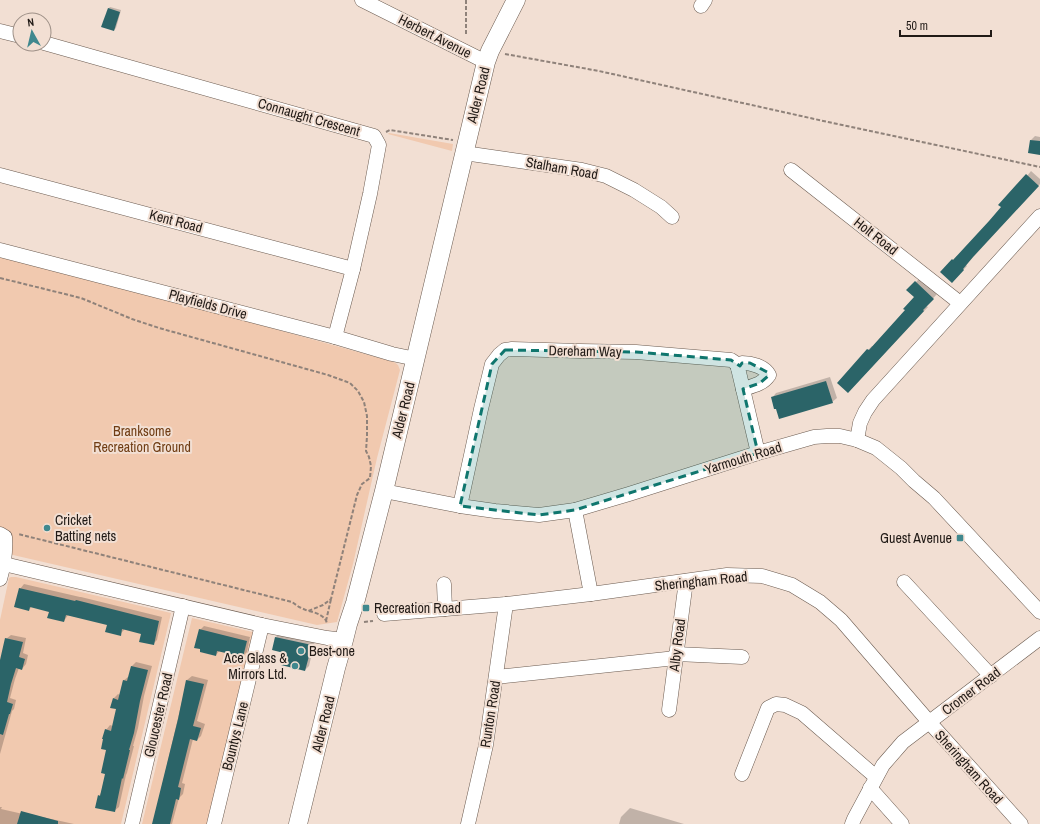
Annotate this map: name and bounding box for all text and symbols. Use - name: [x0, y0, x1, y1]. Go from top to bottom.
- street label: Herbert Avenue: [395, 10, 475, 62]
- north arrow: [12, 12, 52, 52]
- scale bar: [900, 12, 991, 38]
- text: N: [26, 15, 35, 29]
- text: 50 m: [906, 18, 928, 34]
- street label: Alder Road: [462, 65, 494, 126]
- street label: Connaught Crescent: [256, 94, 362, 140]
- street label: Stalham Road: [525, 153, 599, 183]
- street label: Kent Road: [147, 205, 205, 237]
- street label: Holt Road: [850, 213, 902, 259]
- street label: Playfields Drive: [167, 285, 249, 323]
- street label: Dereham Way: [548, 341, 622, 361]
- street label: Alder Road: [387, 380, 419, 441]
- park label: Branksome Recreation Ground: [93, 422, 191, 456]
- street label: Yarmouth Road: [702, 438, 784, 478]
- place label: Cricket Batting nets: [55, 511, 117, 545]
- marker: Cricket Batting nets: [42, 523, 52, 533]
- place label: Guest Avenue: [880, 529, 952, 547]
- marker: Guest Avenue: [955, 533, 965, 543]
- street label: Sheringham Road: [654, 567, 748, 595]
- place label: Recreation Road: [374, 599, 461, 617]
- marker: Recreation Road: [361, 603, 371, 613]
- street label: Alby Road: [665, 618, 689, 673]
- place label: Best-one: [309, 642, 355, 660]
- marker: Best-one: [296, 646, 306, 656]
- place label: Ace Glass & Mirrors Ltd.: [223, 649, 287, 683]
- marker: Ace Glass & Mirrors Ltd.: [290, 661, 300, 671]
- street label: Cromer Road: [938, 663, 1004, 719]
- street label: Gloucester Road: [140, 671, 176, 759]
- street label: Runton Road: [476, 679, 504, 749]
- street label: Alder Road: [307, 694, 339, 755]
- street label: Bountys Lane: [218, 700, 252, 772]
- street label: Sheringham Road: [931, 726, 1007, 808]

